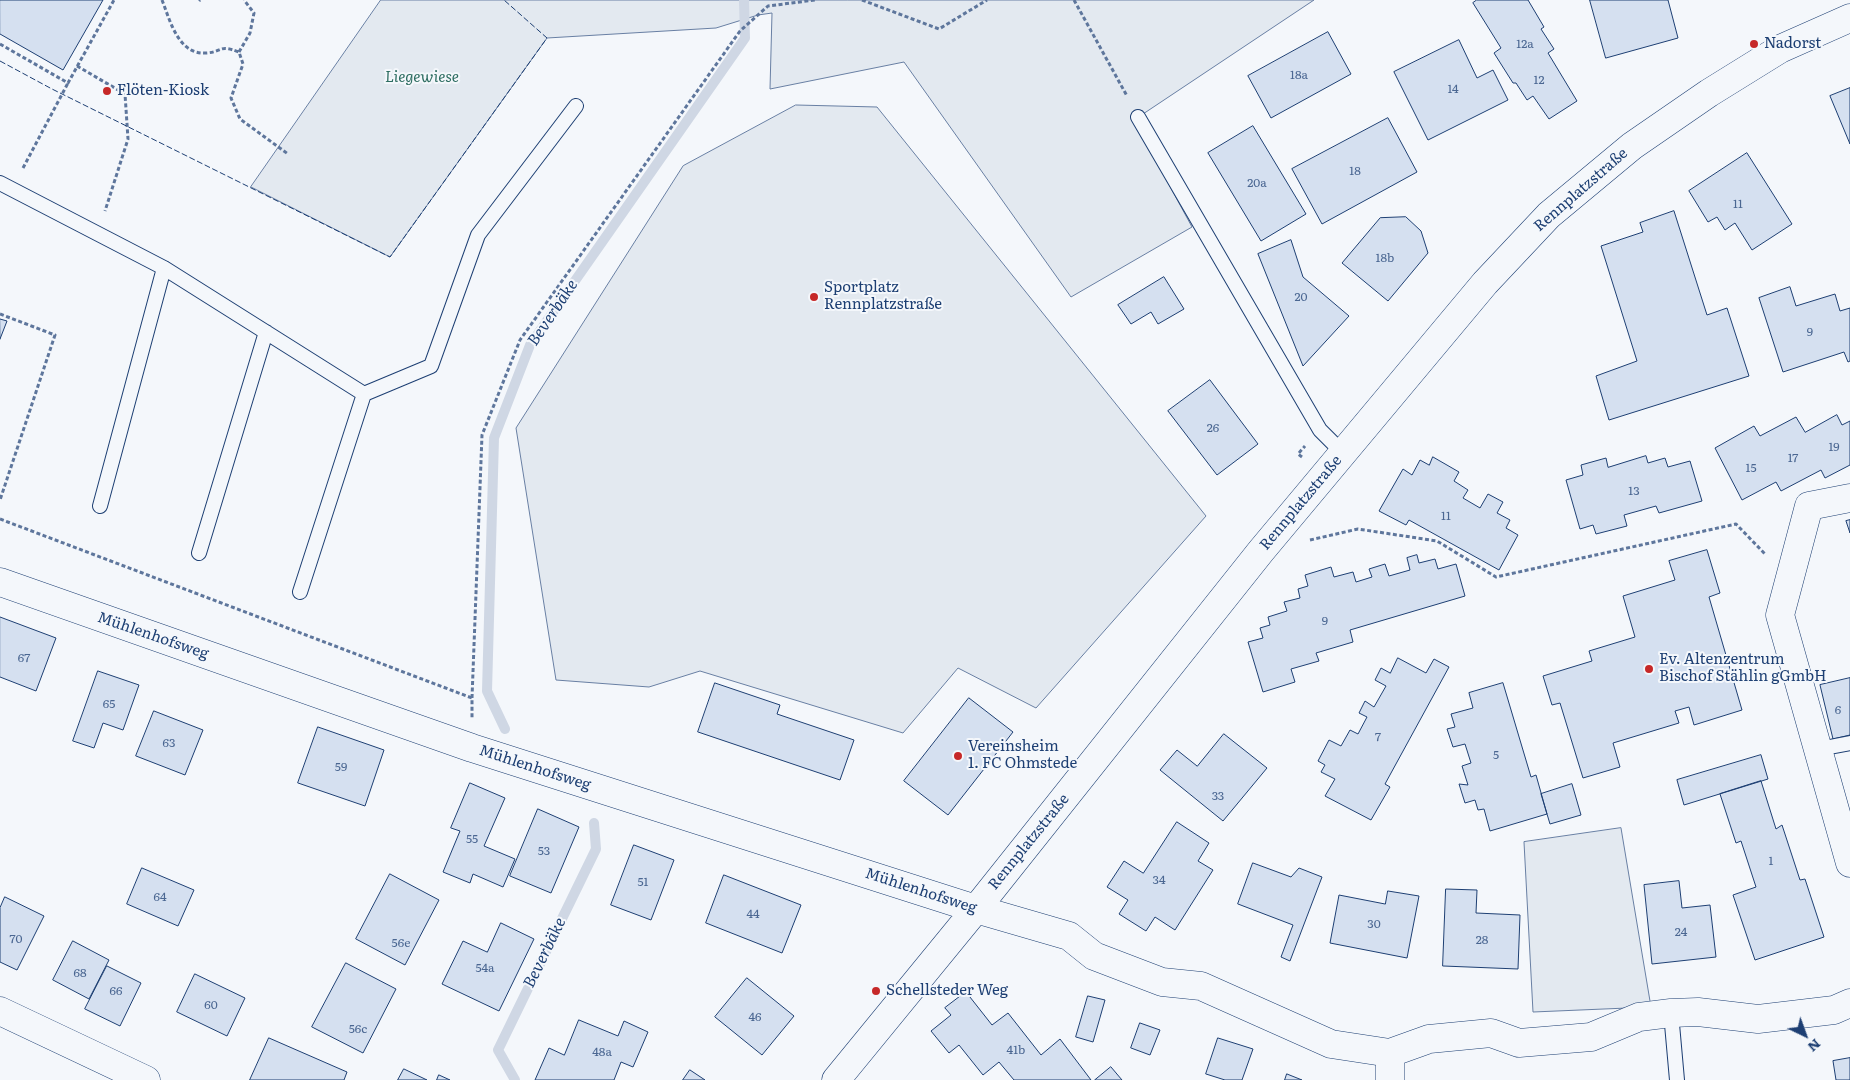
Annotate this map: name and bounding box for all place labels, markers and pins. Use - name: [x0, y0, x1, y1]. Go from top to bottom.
- place label: Nadorst: [1764, 35, 1821, 53]
- marker: Nadorst: [1748, 38, 1760, 50]
- place label: Flöten-Kiosk: [117, 82, 209, 100]
- marker: Flöten-Kiosk: [101, 85, 113, 97]
- place label: Sportplatz Rennplatzstraße: [824, 279, 942, 314]
- marker: Sportplatz Rennplatzstraße: [808, 291, 820, 303]
- place label: Ev. Altenzentrum Bischof Stählin gGmbH: [1659, 651, 1827, 686]
- marker: Ev. Altenzentrum Bischof Stählin gGmbH: [1643, 663, 1655, 675]
- place label: Vereinsheim 1. FC Ohmstede: [968, 738, 1077, 773]
- marker: Vereinsheim 1. FC Ohmstede: [952, 750, 964, 762]
- place label: Schellsteder Weg: [886, 982, 1008, 1000]
- marker: Schellsteder Weg: [870, 985, 882, 997]

